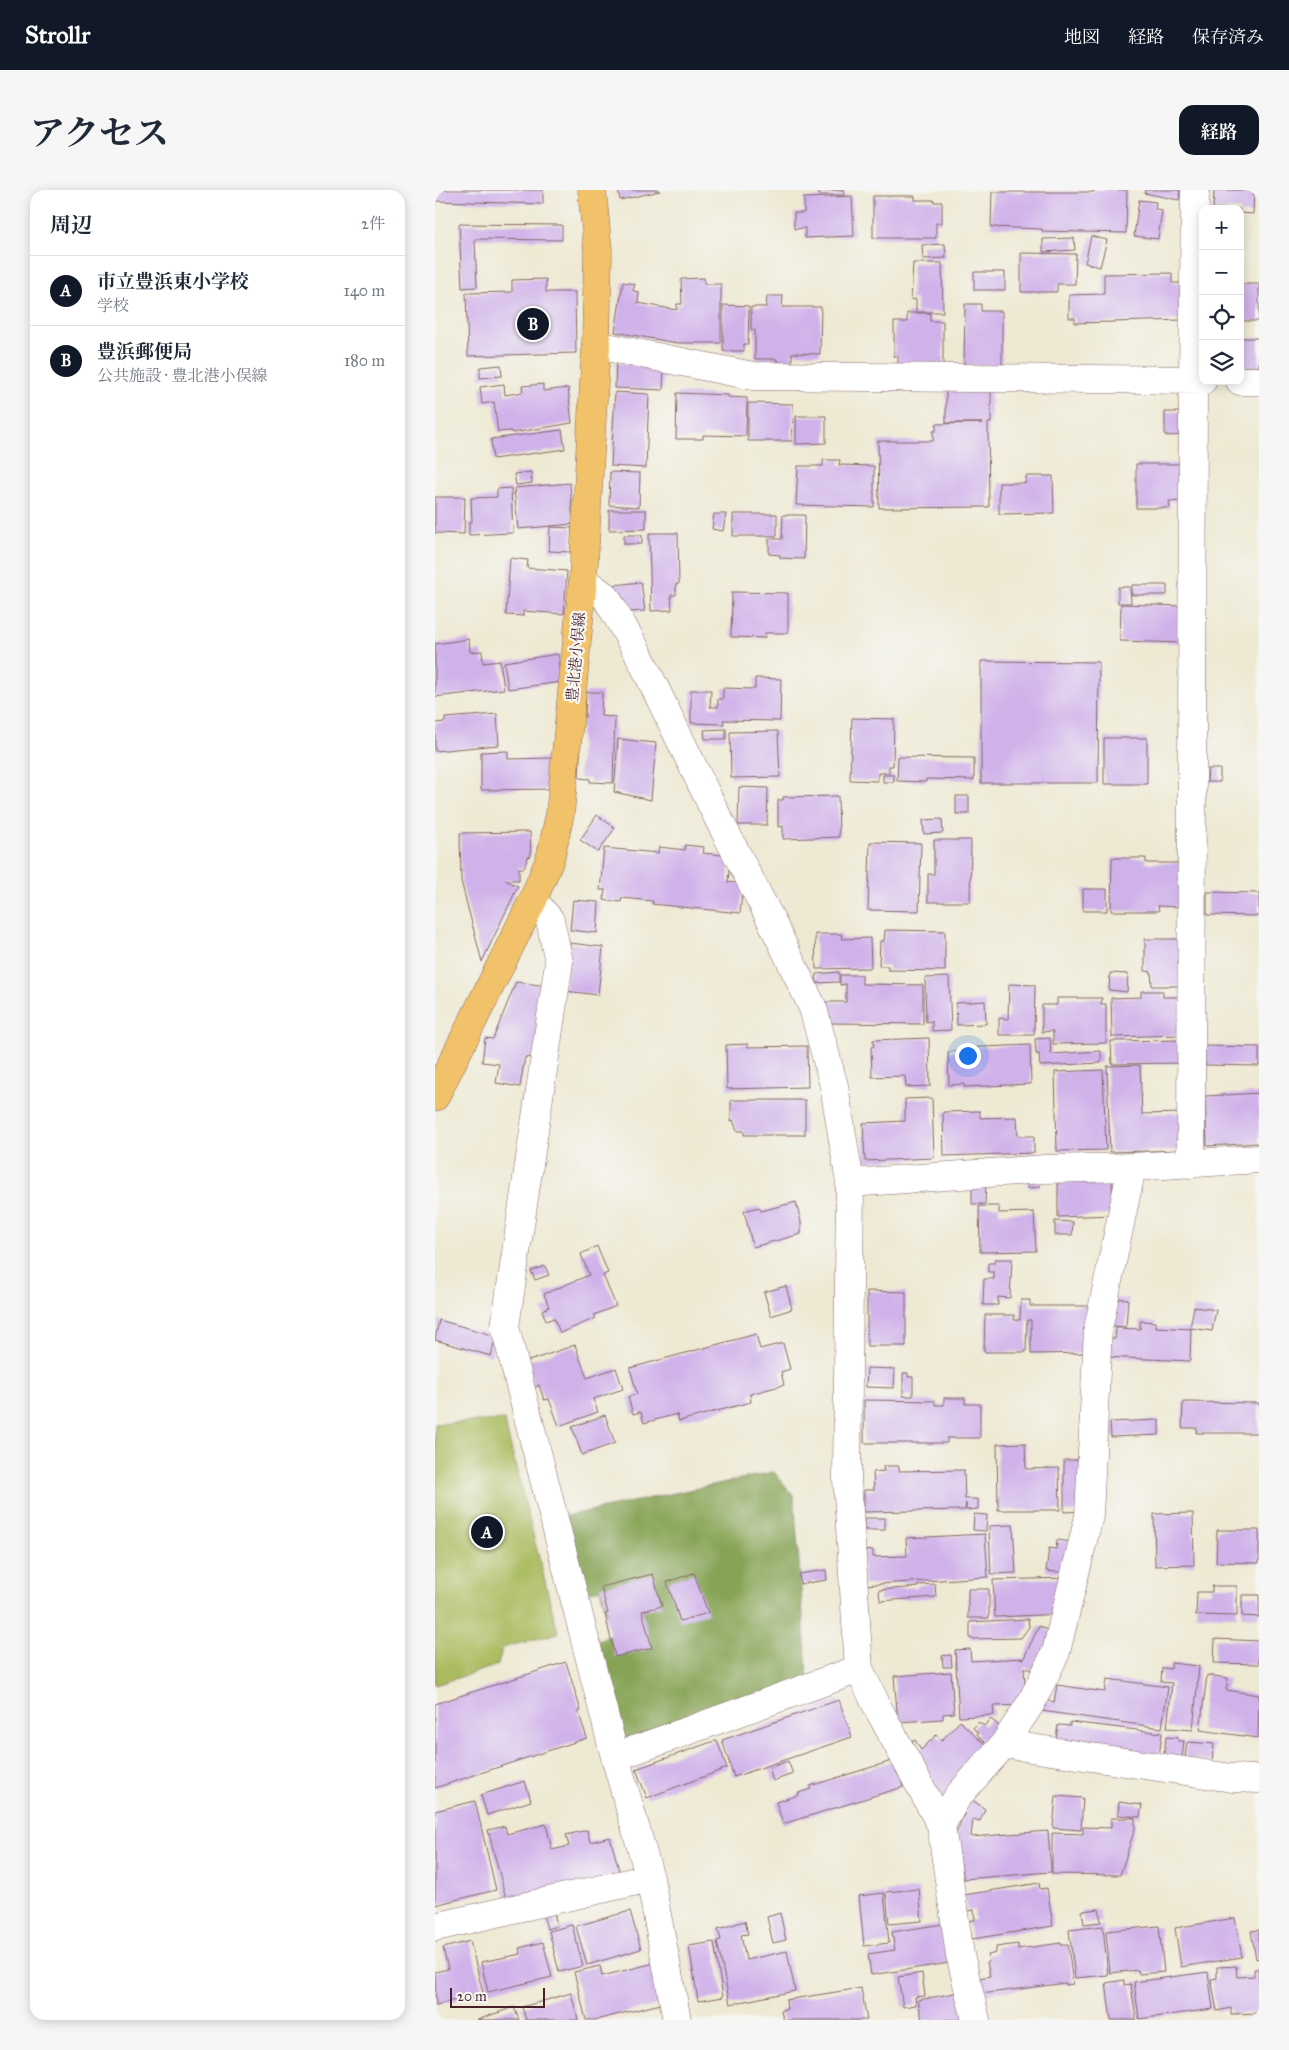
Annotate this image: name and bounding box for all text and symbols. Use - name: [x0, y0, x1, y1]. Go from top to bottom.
- text: Strollr: [25, 20, 90, 50]
- text: 地図: [1064, 26, 1100, 48]
- text: 経路: [1128, 26, 1164, 48]
- text: 保存済み: [1192, 26, 1264, 48]
- button: 経路: [1179, 105, 1259, 155]
- text: アクセス: [30, 112, 169, 155]
- map controls: [1199, 205, 1244, 385]
- button: +: [1199, 205, 1244, 250]
- text: 周辺: [50, 212, 92, 238]
- text: 2件: [361, 214, 385, 233]
- button: −: [1199, 250, 1244, 295]
- text: 市立豊浜東小学校: [97, 270, 249, 293]
- text: A: [61, 281, 71, 300]
- text: 140 m: [344, 281, 385, 300]
- button: locate: [1199, 295, 1244, 340]
- text: 学校: [97, 296, 129, 315]
- pin: B: [517, 305, 549, 343]
- text: 豊浜郵便局: [97, 340, 192, 363]
- button: layers: [1199, 340, 1244, 385]
- text: B: [61, 351, 71, 370]
- text: 180 m: [344, 351, 385, 370]
- text: 公共施設 · 豊北港小俣線: [97, 366, 267, 385]
- street label: 豊北港小俣線: [563, 611, 589, 703]
- your location: [955, 1043, 981, 1069]
- pin: A: [471, 1513, 503, 1551]
- scale bar: [450, 1985, 545, 2008]
- text: 20 m: [457, 1988, 487, 2005]

